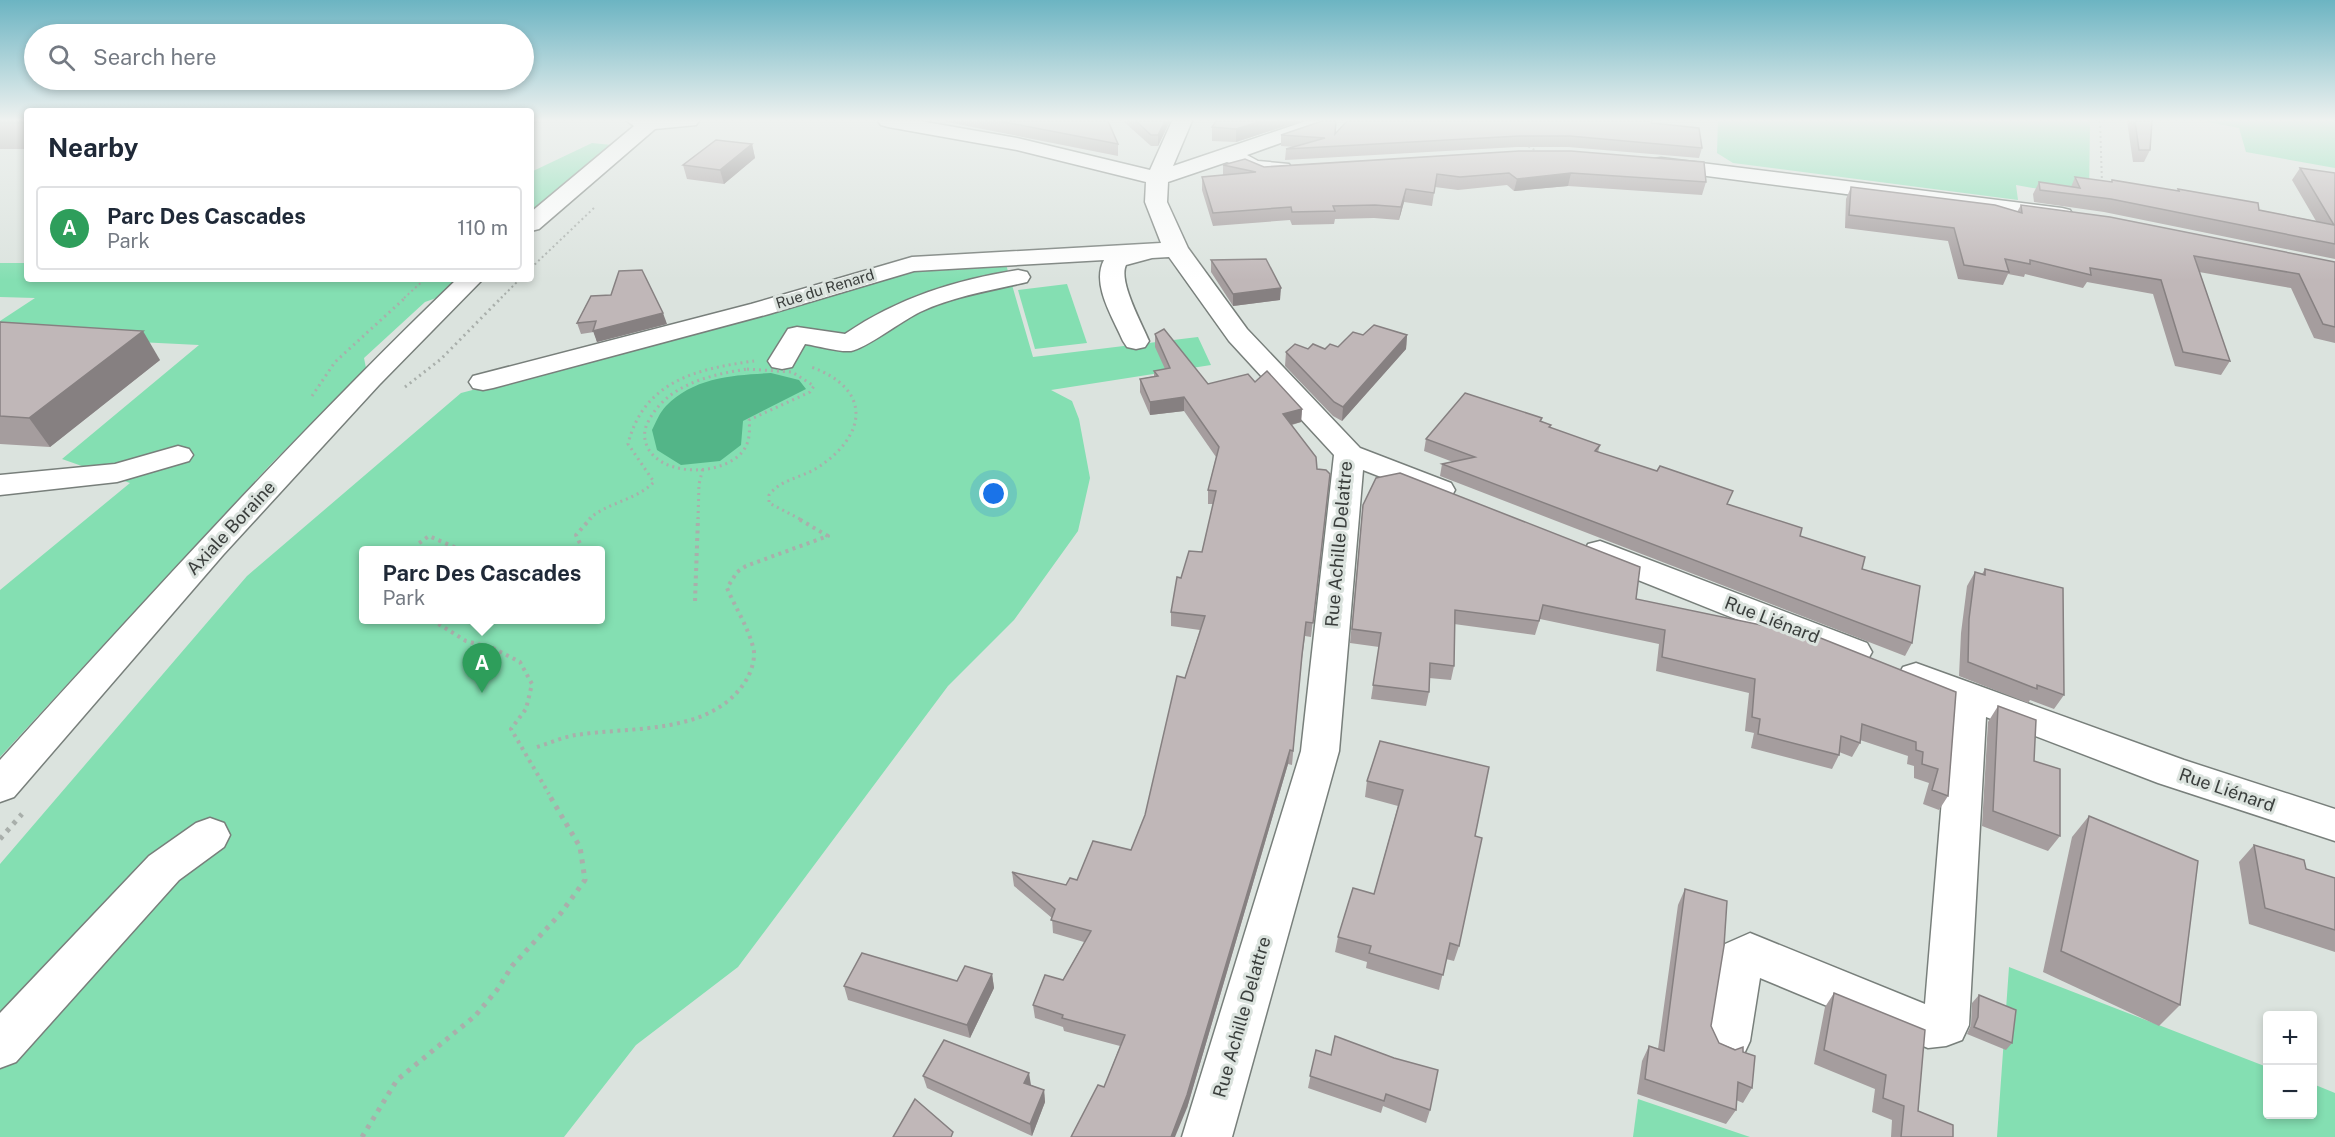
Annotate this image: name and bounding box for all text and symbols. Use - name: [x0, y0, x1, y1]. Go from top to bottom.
- search box: [24, 24, 534, 90]
- icon: search: [45, 41, 78, 74]
- text: Search here: [93, 44, 217, 70]
- text: Nearby: [48, 132, 138, 163]
- text: Parc Des Cascades: [107, 203, 306, 229]
- text: A: [62, 216, 77, 240]
- text: 110 m: [457, 216, 508, 240]
- text: Park: [107, 229, 150, 253]
- street label: Rue du Renard: [774, 265, 876, 312]
- street label: Rue Achille Delattre: [1321, 460, 1356, 628]
- street label: Axiale Boraine: [182, 476, 279, 579]
- your location: [979, 479, 1008, 508]
- popup: [359, 546, 605, 624]
- text: Parc Des Cascades: [383, 560, 581, 586]
- text: Park: [383, 586, 425, 610]
- street label: Rue Liénard: [1722, 592, 1823, 647]
- pin: A: [462, 644, 502, 693]
- street label: Rue Liénard: [2177, 763, 2278, 816]
- street label: Rue Achille Delattre: [1208, 934, 1275, 1100]
- map controls: [2263, 1011, 2317, 1119]
- button: +: [2263, 1011, 2317, 1065]
- button: −: [2263, 1065, 2317, 1119]

